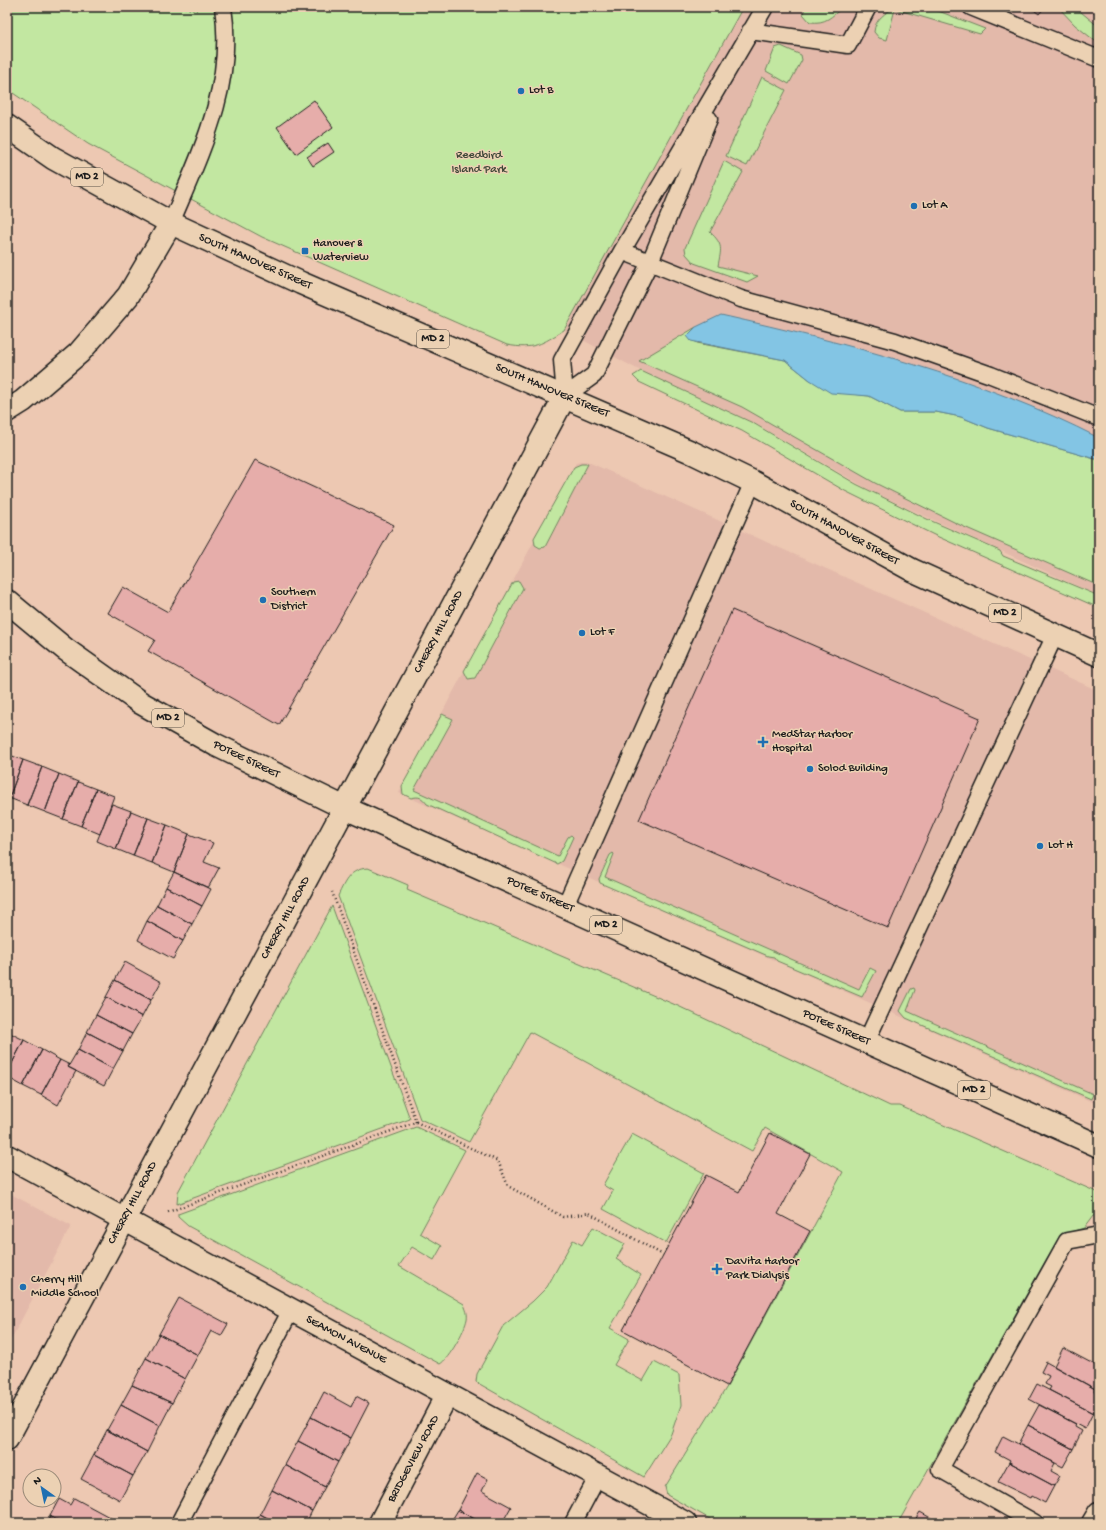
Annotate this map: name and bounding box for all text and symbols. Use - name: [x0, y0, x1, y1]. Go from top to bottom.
- place label: Lot B: [529, 84, 554, 98]
- marker: Lot B: [516, 86, 526, 96]
- park label: Reedbird Island Park: [451, 149, 508, 177]
- road number: MD 2: [71, 168, 103, 186]
- place label: Lot A: [922, 199, 948, 213]
- marker: Lot A: [909, 201, 919, 211]
- street label: SOUTH HANOVER STREET: [196, 231, 315, 294]
- place label: Hanover & Waterview: [313, 237, 369, 265]
- marker: Hanover & Waterview: [300, 246, 310, 256]
- road number: MD 2: [417, 330, 449, 348]
- street label: SOUTH HANOVER STREET: [493, 361, 612, 422]
- street label: SOUTH HANOVER STREET: [787, 497, 902, 569]
- place label: Southern District: [270, 586, 316, 614]
- street label: CHERRY HILL ROAD: [411, 588, 467, 676]
- marker: Southern District: [258, 595, 268, 605]
- road number: MD 2: [989, 604, 1021, 622]
- place label: Lot F: [590, 626, 615, 640]
- marker: Lot F: [577, 628, 587, 638]
- road number: MD 2: [152, 709, 184, 727]
- place label: MedStar Harbor Hospital: [772, 728, 854, 756]
- marker: MedStar Harbor Hospital: [757, 736, 769, 748]
- street label: POTEE STREET: [210, 737, 283, 783]
- place label: Solod Building: [818, 762, 888, 776]
- marker: Solod Building: [805, 764, 815, 774]
- place label: Lot H: [1048, 839, 1073, 853]
- marker: Lot H: [1035, 841, 1045, 851]
- street label: POTEE STREET: [503, 873, 577, 917]
- street label: CHERRY HILL ROAD: [258, 874, 314, 962]
- road number: MD 2: [590, 916, 622, 934]
- street label: POTEE STREET: [799, 1006, 873, 1050]
- road number: MD 2: [958, 1081, 990, 1099]
- street label: CHERRY HILL ROAD: [105, 1159, 161, 1247]
- place label: DaVita Harbor Park Dialysis: [725, 1255, 800, 1283]
- marker: DaVita Harbor Park Dialysis: [711, 1263, 723, 1275]
- place label: Cherry Hill Middle School: [31, 1273, 99, 1301]
- marker: Cherry Hill Middle School: [18, 1282, 28, 1292]
- street label: SEAMON AVENUE: [303, 1313, 389, 1368]
- street label: BRIDGEVIEW ROAD: [385, 1413, 443, 1506]
- north arrow: [22, 1468, 62, 1508]
- text: N: [31, 1474, 44, 1488]

